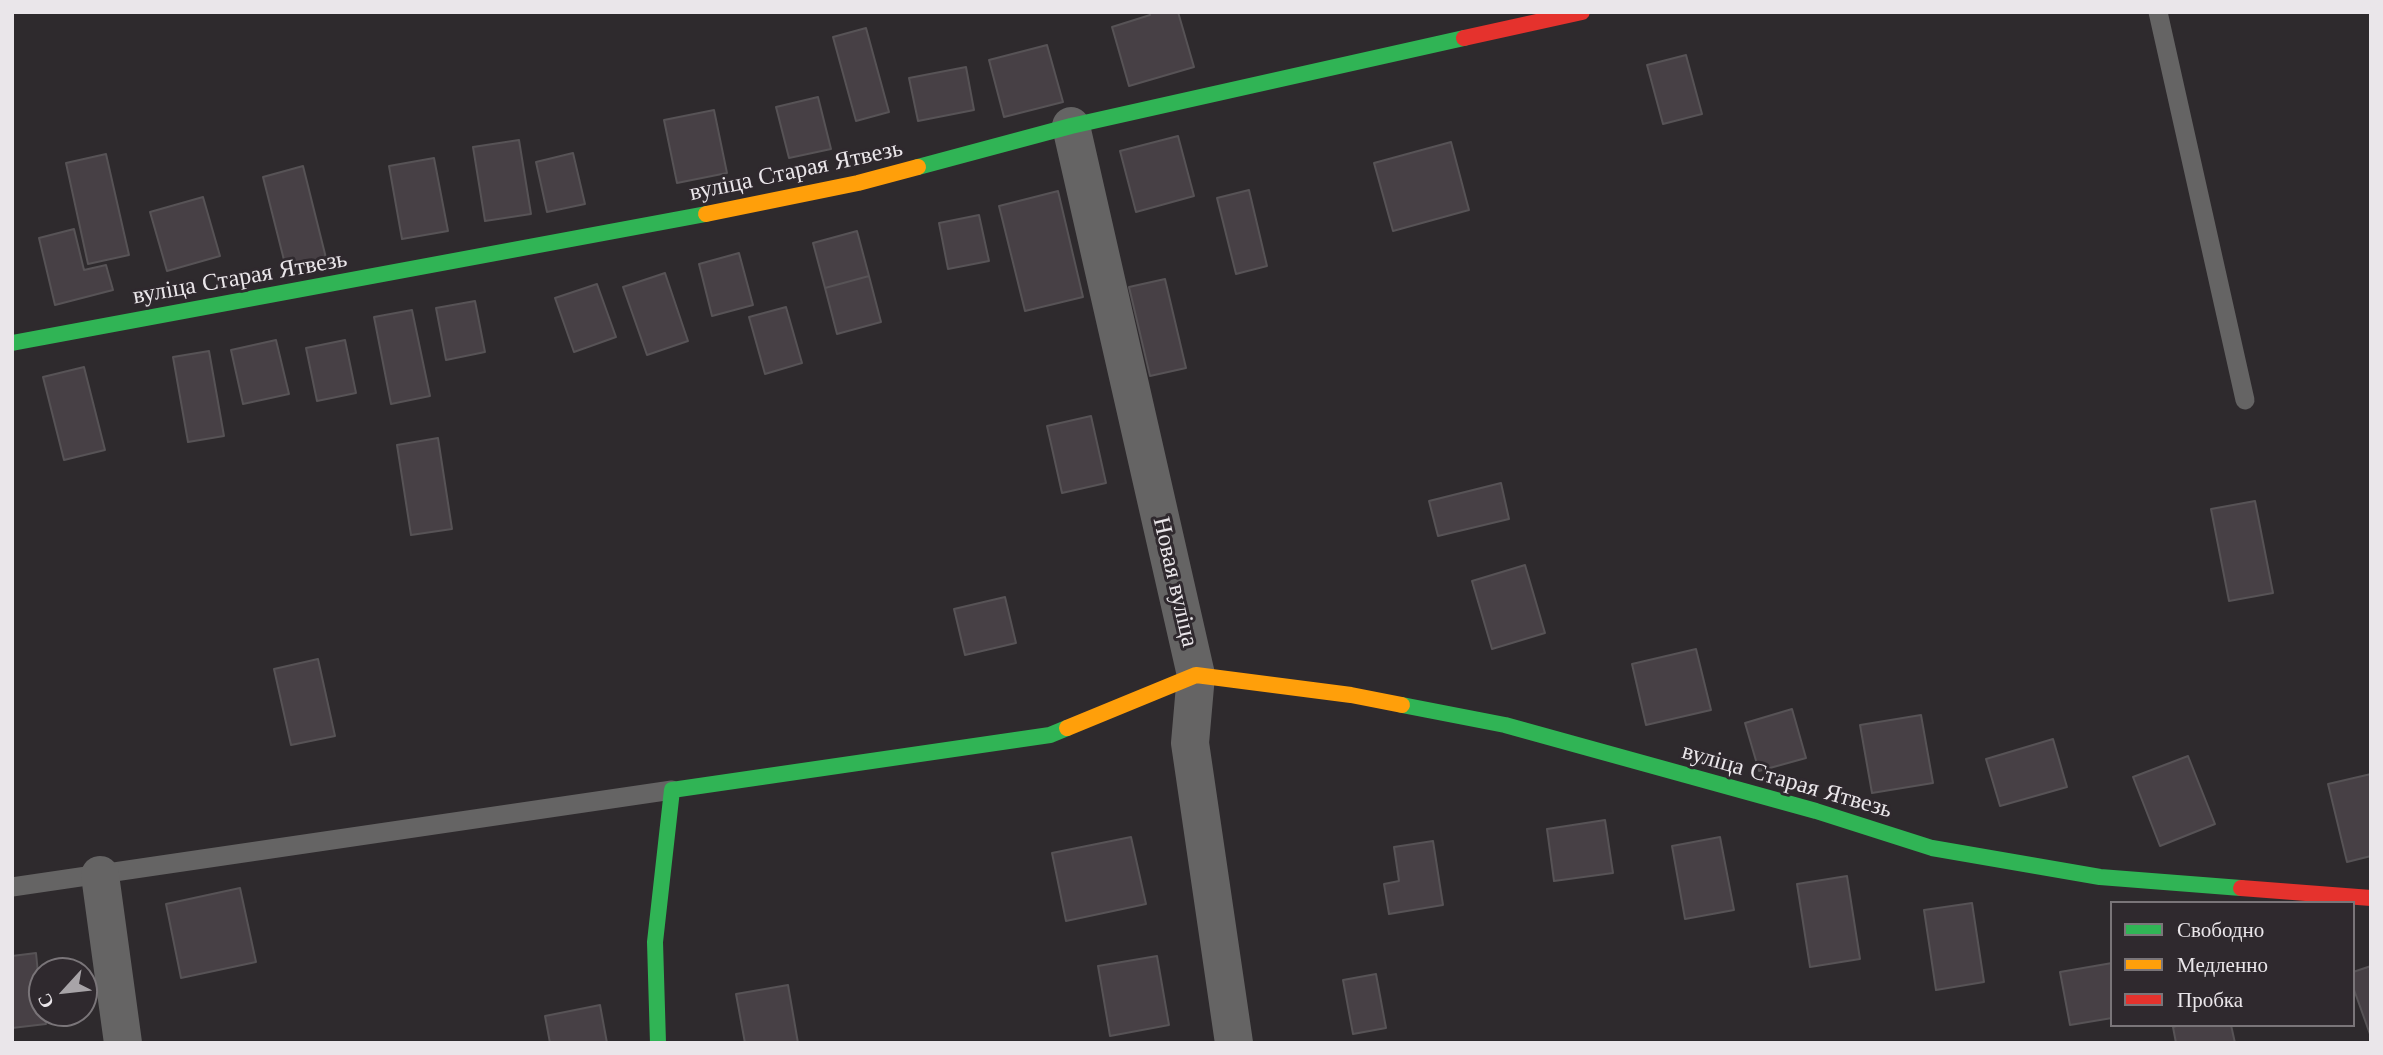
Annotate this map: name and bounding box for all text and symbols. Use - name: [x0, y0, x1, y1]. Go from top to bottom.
- street label: вуліца Старая Ятвезь: [687, 134, 905, 208]
- street label: вуліца Старая Ятвезь: [131, 245, 349, 311]
- street label: Новая вуліца: [1146, 514, 1204, 650]
- street label: вуліца Старая Ятвезь: [1679, 737, 1895, 825]
- legend: [2110, 901, 2355, 1027]
- text: Свободно: [2177, 917, 2264, 943]
- text: Медленно: [2177, 952, 2268, 978]
- north arrow: [28, 957, 98, 1027]
- text: Пробка: [2177, 987, 2243, 1013]
- text: С: [32, 990, 59, 1012]

